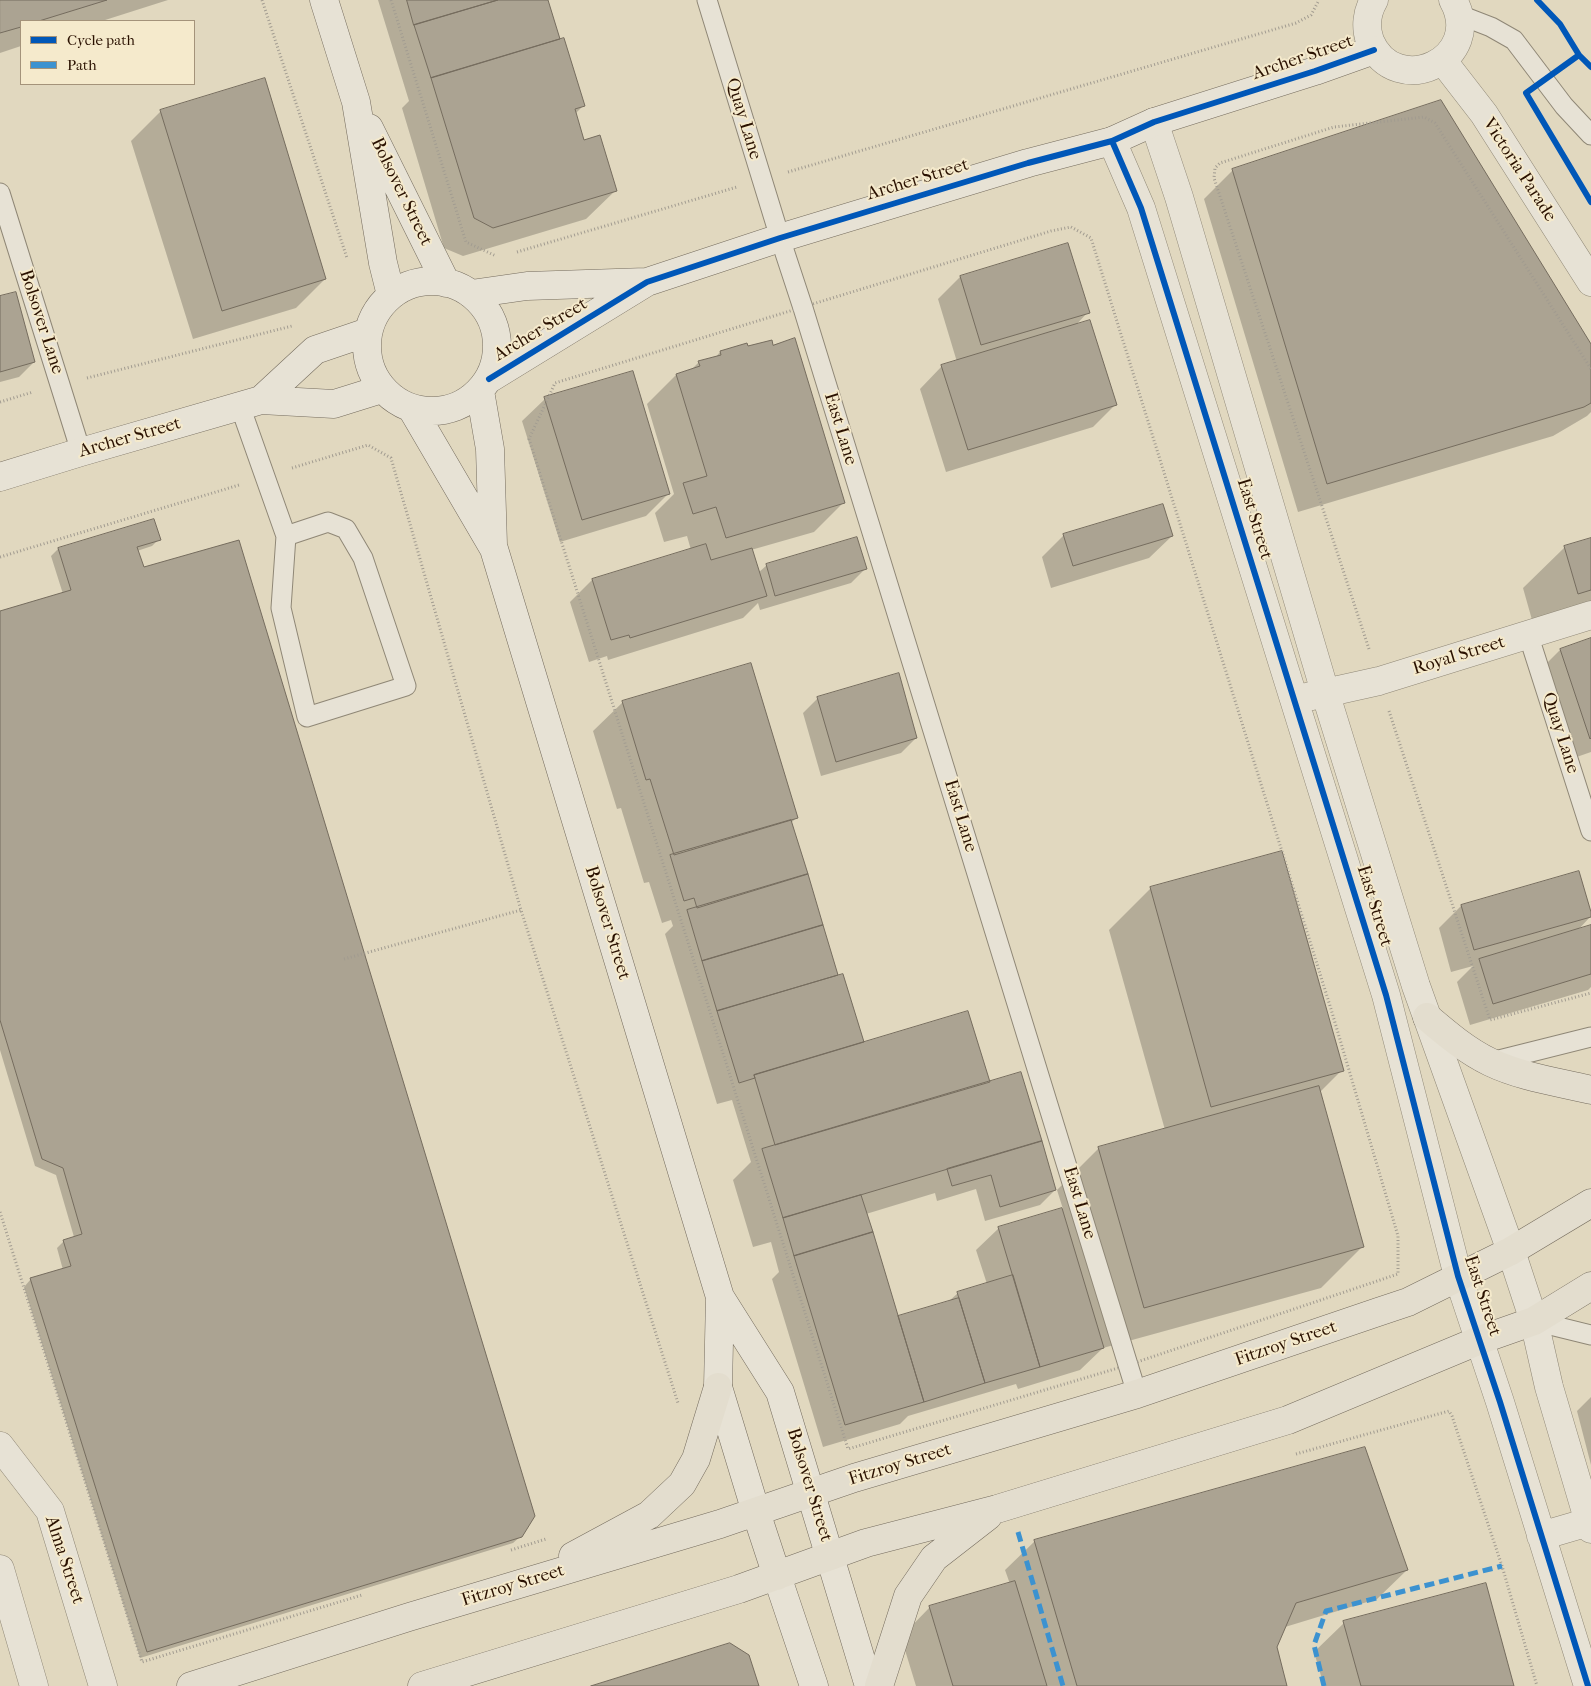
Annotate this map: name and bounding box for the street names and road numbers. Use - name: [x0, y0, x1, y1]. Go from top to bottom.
- street label: Archer Street: [1250, 31, 1356, 85]
- street label: Quay Lane: [720, 76, 766, 162]
- street label: Victoria Parade: [1478, 114, 1560, 226]
- street label: Bolsover Street: [365, 134, 437, 250]
- street label: Archer Street: [865, 154, 971, 206]
- street label: Bolsover Lane: [14, 267, 68, 377]
- street label: Archer Street: [490, 294, 592, 366]
- street label: East Lane: [819, 390, 861, 468]
- street label: Archer Street: [77, 413, 183, 463]
- street label: East Street: [1231, 476, 1277, 562]
- street label: Royal Street: [1410, 632, 1508, 680]
- street label: Quay Lane: [1537, 690, 1583, 776]
- street label: East Lane: [939, 777, 981, 855]
- street label: East Street: [1351, 863, 1397, 949]
- street label: Bolsover Street: [579, 864, 635, 982]
- street label: East Lane: [1058, 1164, 1100, 1242]
- street label: East Street: [1459, 1253, 1505, 1339]
- street label: Fitzroy Street: [1232, 1316, 1340, 1372]
- street label: Bolsover Street: [781, 1426, 837, 1544]
- street label: Fitzroy Street: [846, 1439, 954, 1491]
- street label: Alma Street: [40, 1513, 88, 1607]
- street label: Fitzroy Street: [459, 1560, 567, 1612]

